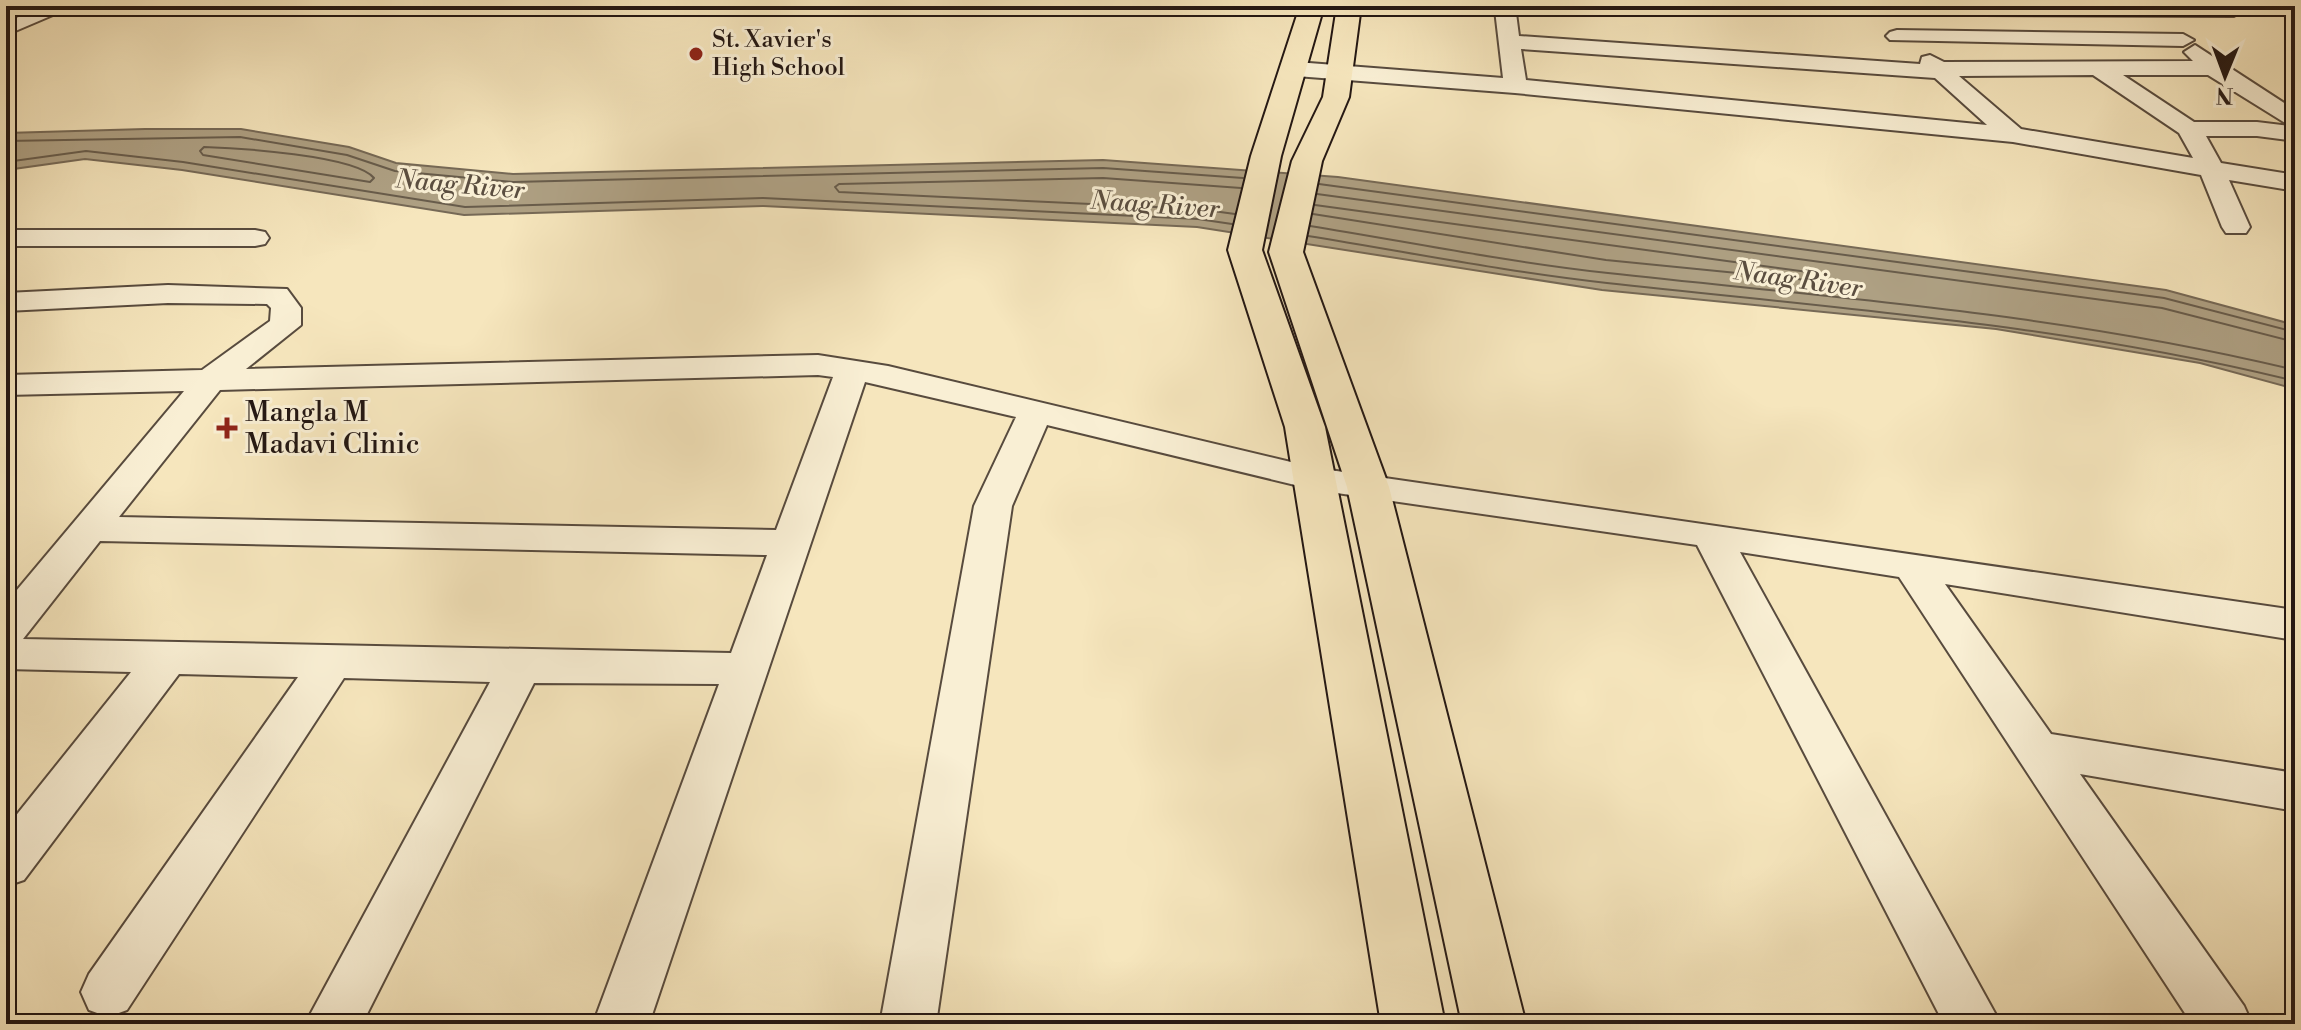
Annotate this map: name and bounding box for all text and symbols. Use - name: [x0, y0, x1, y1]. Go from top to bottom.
- place label: St. Xavier's High School: [712, 25, 845, 83]
- north arrow: [2185, 36, 2265, 116]
- marker: St. Xavier's High School: [687, 45, 705, 63]
- text: N: [2215, 81, 2234, 108]
- water label: Naag River: [393, 163, 527, 207]
- water label: Naag River: [1088, 184, 1222, 226]
- water label: Naag River: [1731, 255, 1865, 305]
- place label: Mangla M Madavi Clinic: [245, 395, 420, 462]
- marker: Mangla M Madavi Clinic: [216, 417, 238, 439]

